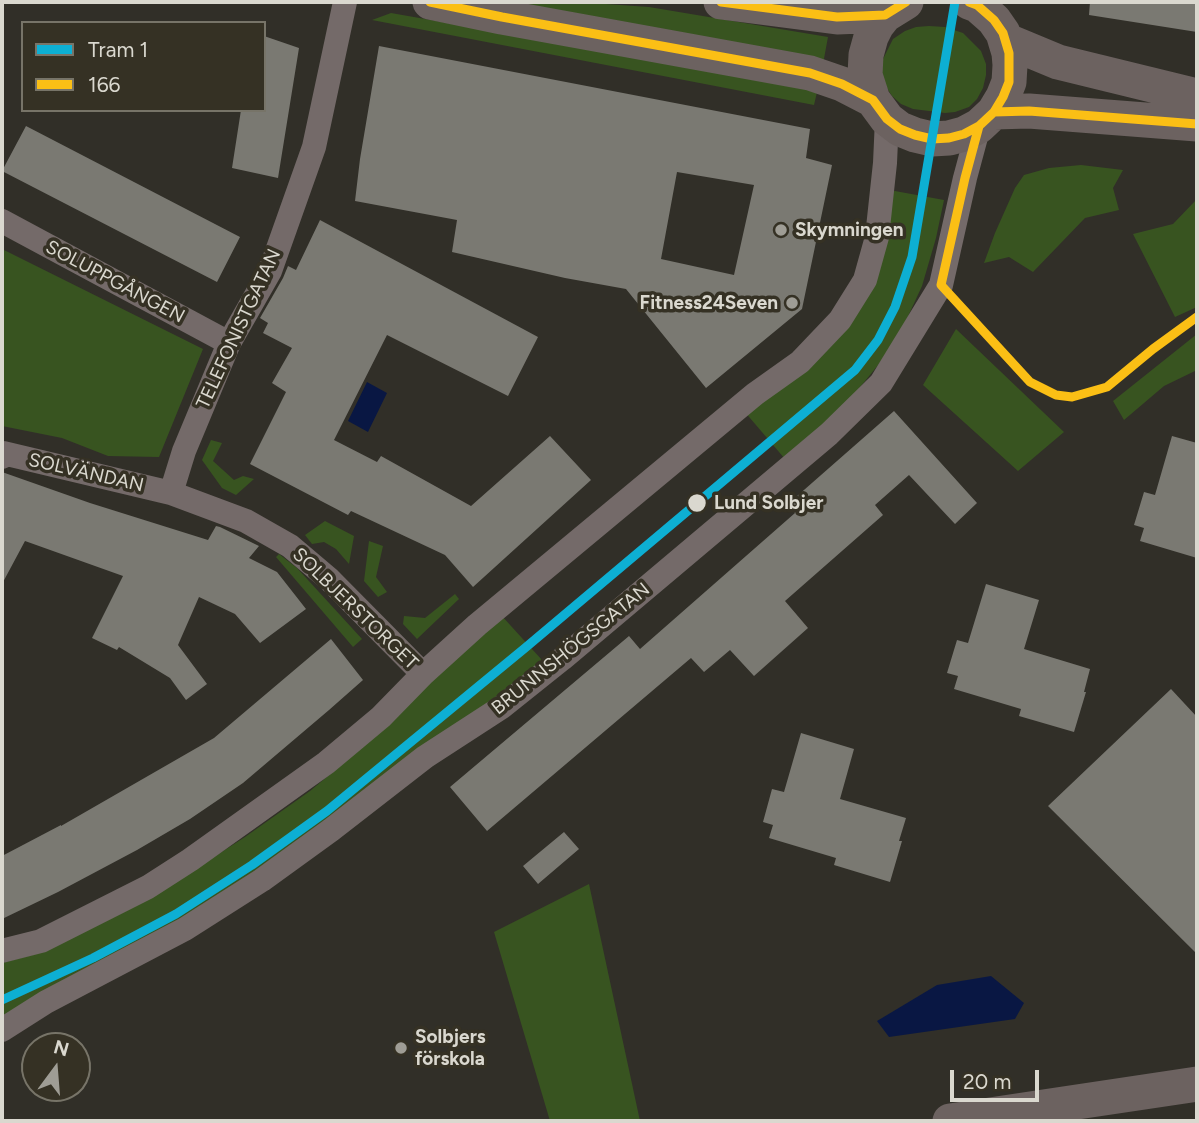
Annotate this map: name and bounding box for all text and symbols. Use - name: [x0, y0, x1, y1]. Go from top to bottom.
- legend: [21, 21, 266, 112]
- text: Tram 1: [88, 37, 148, 62]
- text: 166: [88, 72, 120, 97]
- place label: Skymningen: [795, 219, 904, 241]
- marker: Skymningen: [773, 222, 789, 238]
- street label: SOLUPPGÅNGEN: [42, 236, 188, 328]
- street label: TELEFONISTGATAN: [192, 246, 286, 412]
- place label: Fitness24Seven: [640, 292, 778, 314]
- marker: Fitness24Seven: [784, 295, 800, 311]
- street label: SOLVÄNDAN: [26, 449, 146, 497]
- marker: Lund Solbjer: [686, 492, 708, 514]
- place label: Lund Solbjer: [714, 492, 823, 514]
- street label: SOLBJERSTORGET: [287, 543, 423, 675]
- street label: BRUNNSHÖGSGATAN: [487, 578, 655, 720]
- place label: Solbjers förskola: [415, 1026, 486, 1070]
- north arrow: [21, 1032, 91, 1102]
- text: N: [51, 1035, 72, 1061]
- marker: Solbjers förskola: [393, 1040, 409, 1056]
- scale bar: [954, 1056, 1043, 1100]
- text: 20 m: [963, 1069, 1011, 1094]

